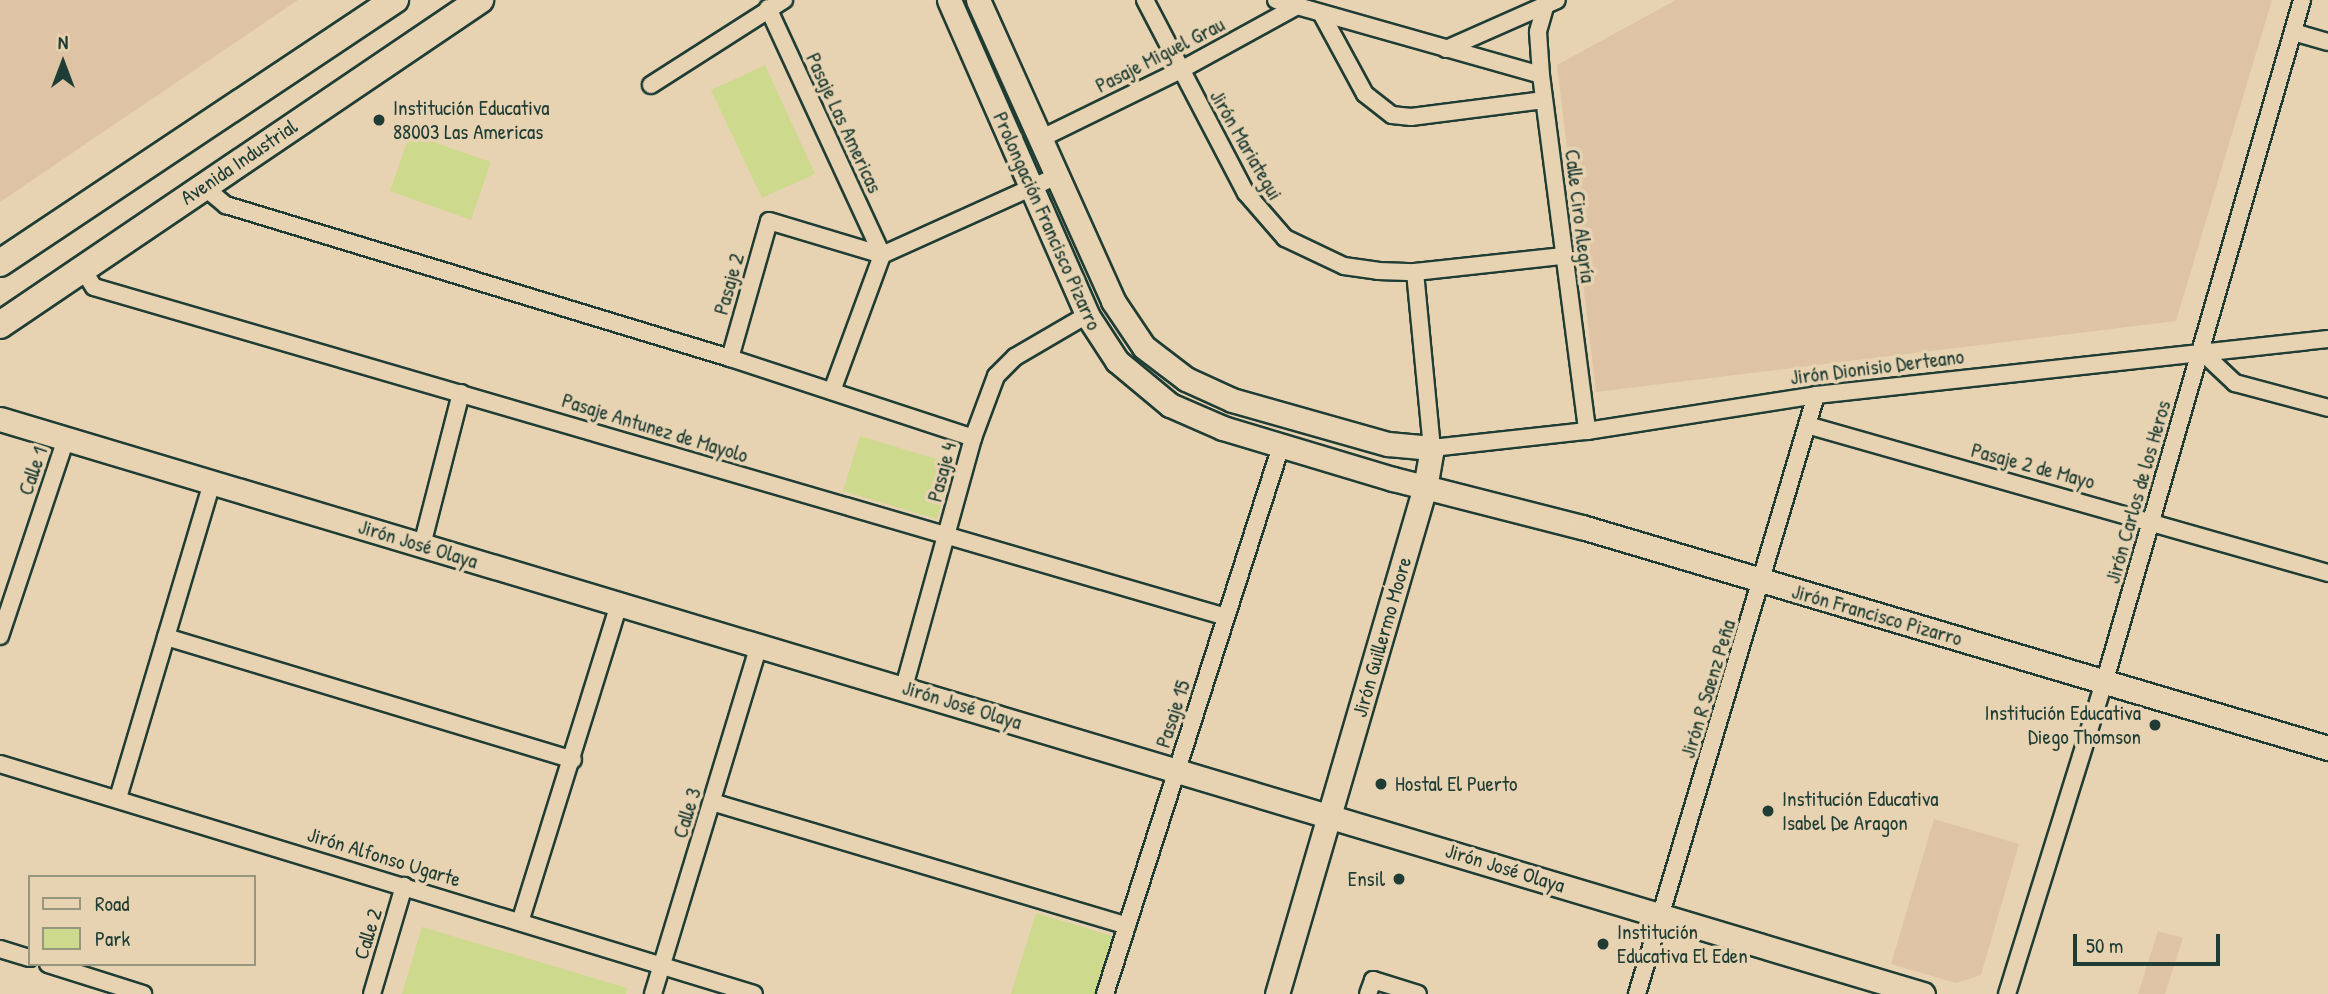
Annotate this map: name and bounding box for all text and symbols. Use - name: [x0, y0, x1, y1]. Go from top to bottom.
- street label: Pasaje Miguel Grau: [1091, 12, 1229, 98]
- north arrow: [28, 28, 98, 98]
- text: N: [58, 29, 68, 55]
- street label: Pasaje Las Americas: [800, 49, 888, 197]
- street label: Jirón Mariategui: [1204, 85, 1288, 205]
- place label: Institución Educativa 88003 Las Americas: [393, 95, 550, 145]
- street label: Prolongación Francisco Pizarro: [987, 108, 1107, 334]
- marker: Institución Educativa 88003 Las Americas: [371, 112, 387, 128]
- street label: Avenida Industrial: [176, 114, 302, 210]
- street label: Calle Ciro Alegría: [1559, 148, 1601, 284]
- street label: Pasaje 2: [708, 250, 750, 318]
- street label: Jirón Dionisio Derteano: [1789, 344, 1965, 390]
- street label: Pasaje Antunez de Mayolo: [559, 388, 751, 468]
- street label: Jirón Carlos de los Heros: [2100, 398, 2176, 586]
- street label: Pasaje 2 de Mayo: [1968, 437, 2098, 495]
- street label: Pasaje 4: [922, 439, 962, 505]
- street label: Calle 1: [13, 443, 53, 499]
- street label: Jirón José Olaya: [355, 514, 481, 574]
- street label: Jirón Guillermo Moore: [1347, 554, 1417, 720]
- street label: Jirón Francisco Pizarro: [1789, 579, 1965, 651]
- street label: Jirón R Saenz Peña: [1675, 617, 1741, 761]
- street label: Jirón José Olaya: [899, 675, 1025, 735]
- street label: Pasaje 15: [1150, 677, 1196, 751]
- place label: Institución Educativa Diego Thomson: [1984, 700, 2141, 750]
- marker: Institución Educativa Diego Thomson: [2147, 717, 2163, 733]
- place label: Hostal El Puerto: [1395, 771, 1518, 797]
- marker: Hostal El Puerto: [1373, 776, 1389, 792]
- street label: Calle 3: [667, 785, 707, 841]
- place label: Institución Educativa Isabel De Aragon: [1782, 786, 1939, 836]
- marker: Institución Educativa Isabel De Aragon: [1760, 803, 1776, 819]
- street label: Jirón Alfonso Ugarte: [304, 822, 464, 892]
- street label: Jirón José Olaya: [1442, 838, 1568, 898]
- place label: Ensil: [1348, 866, 1385, 892]
- marker: Ensil: [1391, 871, 1407, 887]
- legend: [28, 875, 256, 966]
- text: Road: [95, 889, 129, 918]
- street label: Calle 2: [348, 906, 388, 962]
- place label: Institución Educativa El Eden: [1617, 919, 1748, 969]
- scale bar: [2076, 920, 2223, 964]
- text: Park: [95, 924, 130, 953]
- text: 50 m: [2086, 931, 2123, 960]
- marker: Institución Educativa El Eden: [1595, 936, 1611, 952]

